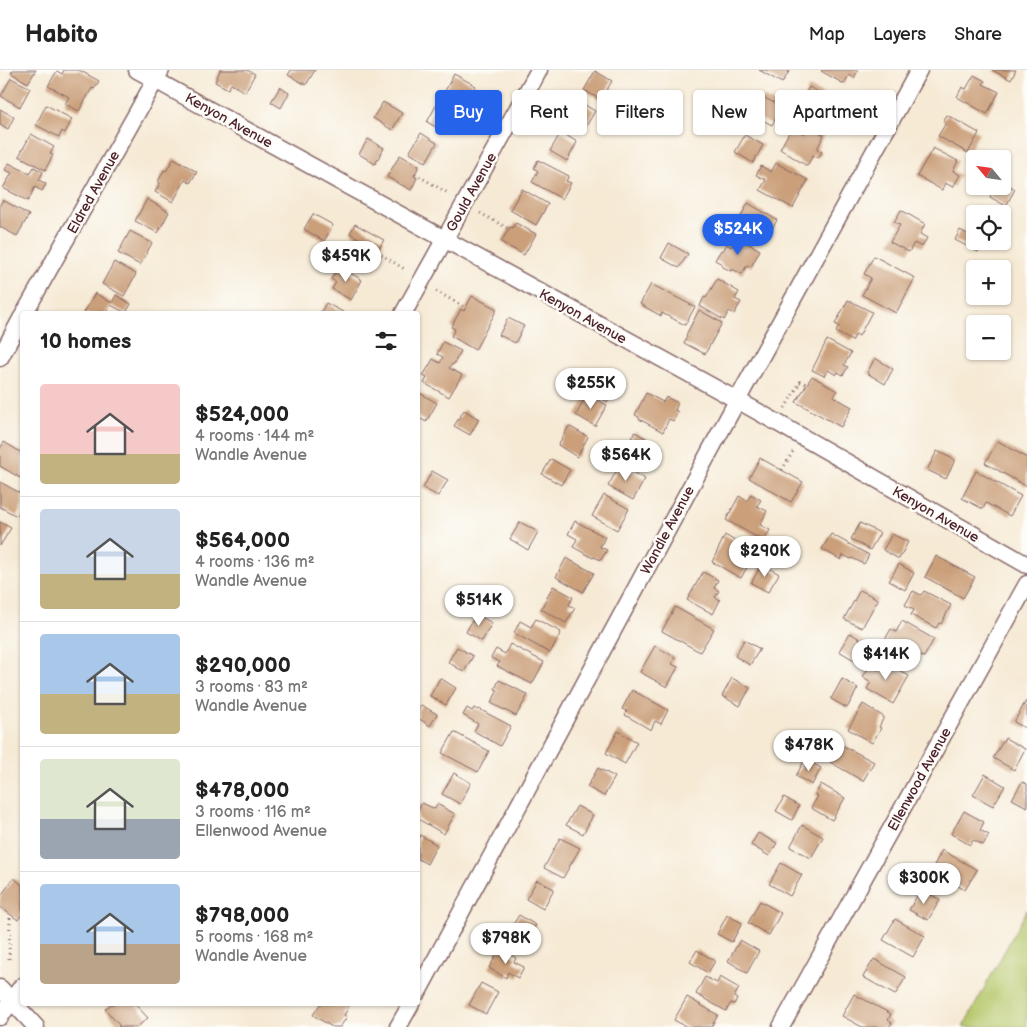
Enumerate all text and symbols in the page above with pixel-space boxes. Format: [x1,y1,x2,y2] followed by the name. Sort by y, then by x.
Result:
[25,20,98,49] text: Habito
[809,24,845,45] text: Map
[873,24,926,45] text: Layers
[954,24,1002,45] text: Share
[182,89,276,152] street label: Kenyon Avenue
[435,90,502,135] chip: Buy
[512,90,587,135] chip: Rent
[597,90,683,135] chip: Filters
[693,90,765,135] chip: New
[775,90,896,135] chip: Apartment
[64,148,123,237] street label: Eldred Avenue
[443,150,500,235] street label: Gould Avenue
[966,150,1011,195] north arrow
[966,150,1011,360] map controls
[966,205,1011,250] button: locate
[703,214,773,256] pin: $524K
[713,220,763,239] text: $524K
[311,240,381,283] pin: $459K
[321,247,371,266] text: $459K
[966,260,1011,305] button: +
[536,285,630,348] street label: Kenyon Avenue
[966,315,1011,360] button: −
[372,327,400,355] icon: filters
[40,329,131,354] text: 10 homes
[556,368,626,410] pin: $255K
[566,374,616,393] text: $255K
[195,402,289,427] text: $524,000
[80,404,140,464] icon: home
[195,427,314,446] text: 4 rooms · 144 m²
[591,440,661,482] pin: $564K
[195,446,307,465] text: Wandle Avenue
[601,446,651,465] text: $564K
[637,483,698,577] street label: Wandle Avenue
[889,483,982,546] street label: Kenyon Avenue
[195,528,290,553] text: $564,000
[80,529,140,589] icon: home
[730,536,800,578] pin: $290K
[740,542,790,561] text: $290K
[195,553,315,572] text: 4 rooms · 136 m²
[195,572,307,591] text: Wandle Avenue
[444,584,514,627] pin: $514K
[456,591,502,610] text: $514K
[851,638,921,681] pin: $414K
[863,645,909,664] text: $414K
[195,653,291,678] text: $290,000
[80,654,140,714] icon: home
[195,678,308,697] text: 3 rooms · 83 m²
[195,697,307,716] text: Wandle Avenue
[884,725,955,834] street label: Ellenwood Avenue
[774,730,844,772] pin: $478K
[784,736,834,755] text: $478K
[195,778,289,803] text: $478,000
[80,779,140,839] icon: home
[195,803,311,822] text: 3 rooms · 116 m²
[195,822,327,841] text: Ellenwood Avenue
[889,862,959,905] pin: $300K
[899,869,949,888] text: $300K
[195,903,289,928] text: $798,000
[80,904,140,964] icon: home
[471,922,541,965] pin: $798K
[195,928,313,947] text: 5 rooms · 168 m²
[481,929,531,948] text: $798K
[195,947,307,966] text: Wandle Avenue

